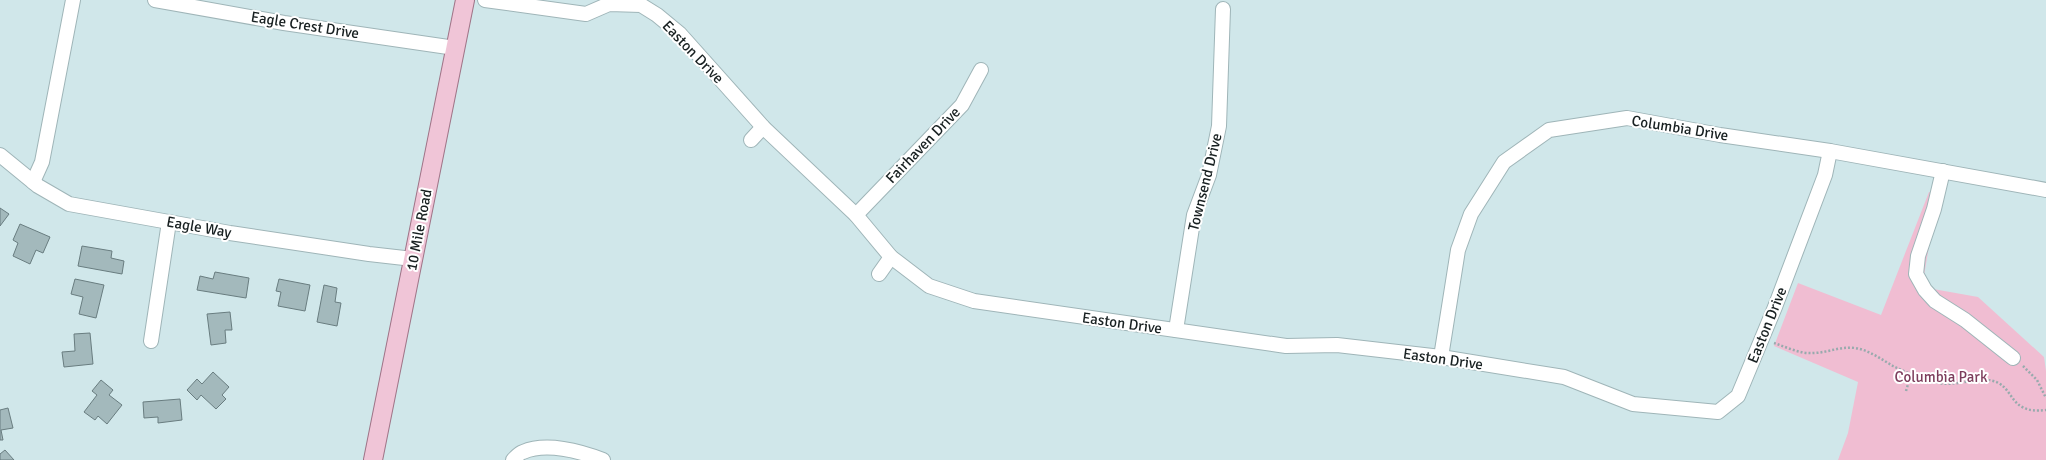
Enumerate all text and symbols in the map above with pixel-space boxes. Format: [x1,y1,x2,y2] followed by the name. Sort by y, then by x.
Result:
[250,8,360,42] street label: Eagle Crest Drive
[659,17,727,87] street label: Easton Drive
[882,103,964,187] street label: Fairhaven Drive
[1630,111,1730,145] street label: Columbia Drive
[1184,131,1226,233] street label: Townsend Drive
[402,188,436,272] street label: 10 Mile Road
[165,212,233,242] street label: Eagle Way
[1744,284,1790,366] street label: Easton Drive
[1081,308,1163,338] street label: Easton Drive
[1402,344,1484,374] street label: Easton Drive
[1895,368,1988,386] park label: Columbia Park

